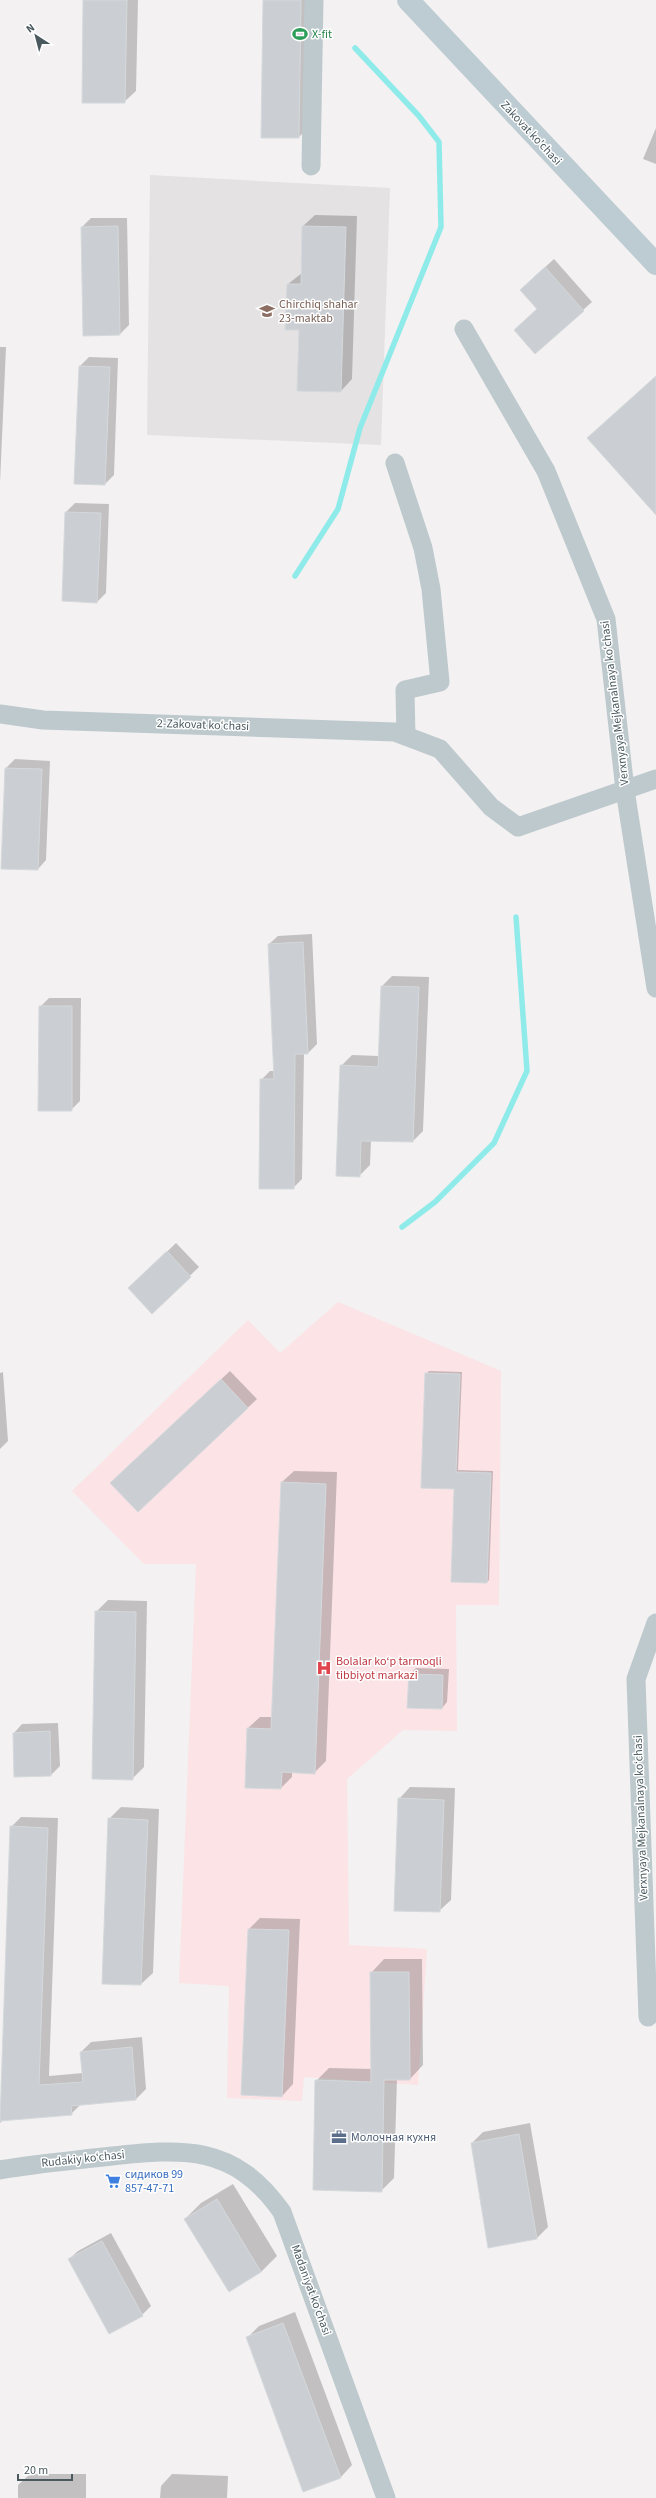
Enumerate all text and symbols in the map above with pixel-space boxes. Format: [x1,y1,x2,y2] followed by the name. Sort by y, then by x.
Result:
[16,16,56,56] north arrow
[23,20,38,37] text: N
[291,25,309,43] sports icon: X-fit
[312,26,332,43] place label: X-fit
[497,97,565,169] street label: Zakovat ko'chasi
[279,296,359,327] place label: Chirchiq shahar 23-maktab
[258,302,276,320] school or university icon: Chirchiq shahar 23-maktab
[596,620,634,786] street label: Verxnyaya Mejkanalnaya ko‘chasi
[157,715,249,735] street label: 2-Zakovat ko‘chasi
[336,1653,442,1684] place label: Bolalar ko‘p tarmoqli tibbiyot markazi
[315,1659,333,1677] hospital icon: Bolalar ko‘p tarmoqli tibbiyot markazi
[630,1735,652,1901] street label: Verxnyaya Mejkanalnaya ko‘chasi
[330,2128,348,2146] office icon: Молочная кухня
[351,2129,436,2146] place label: Молочная кухня
[41,2146,126,2172] street label: Rudakiy ko‘chasi
[125,2166,183,2197] place label: сидиков 99 857-47-71
[104,2172,122,2190] supermarket icon: сидиков 99 857-47-71
[287,2242,335,2338] street label: Madaniyat ko‘chasi
[18,2456,72,2482] scale bar
[24,2462,48,2479] text: 20 m

